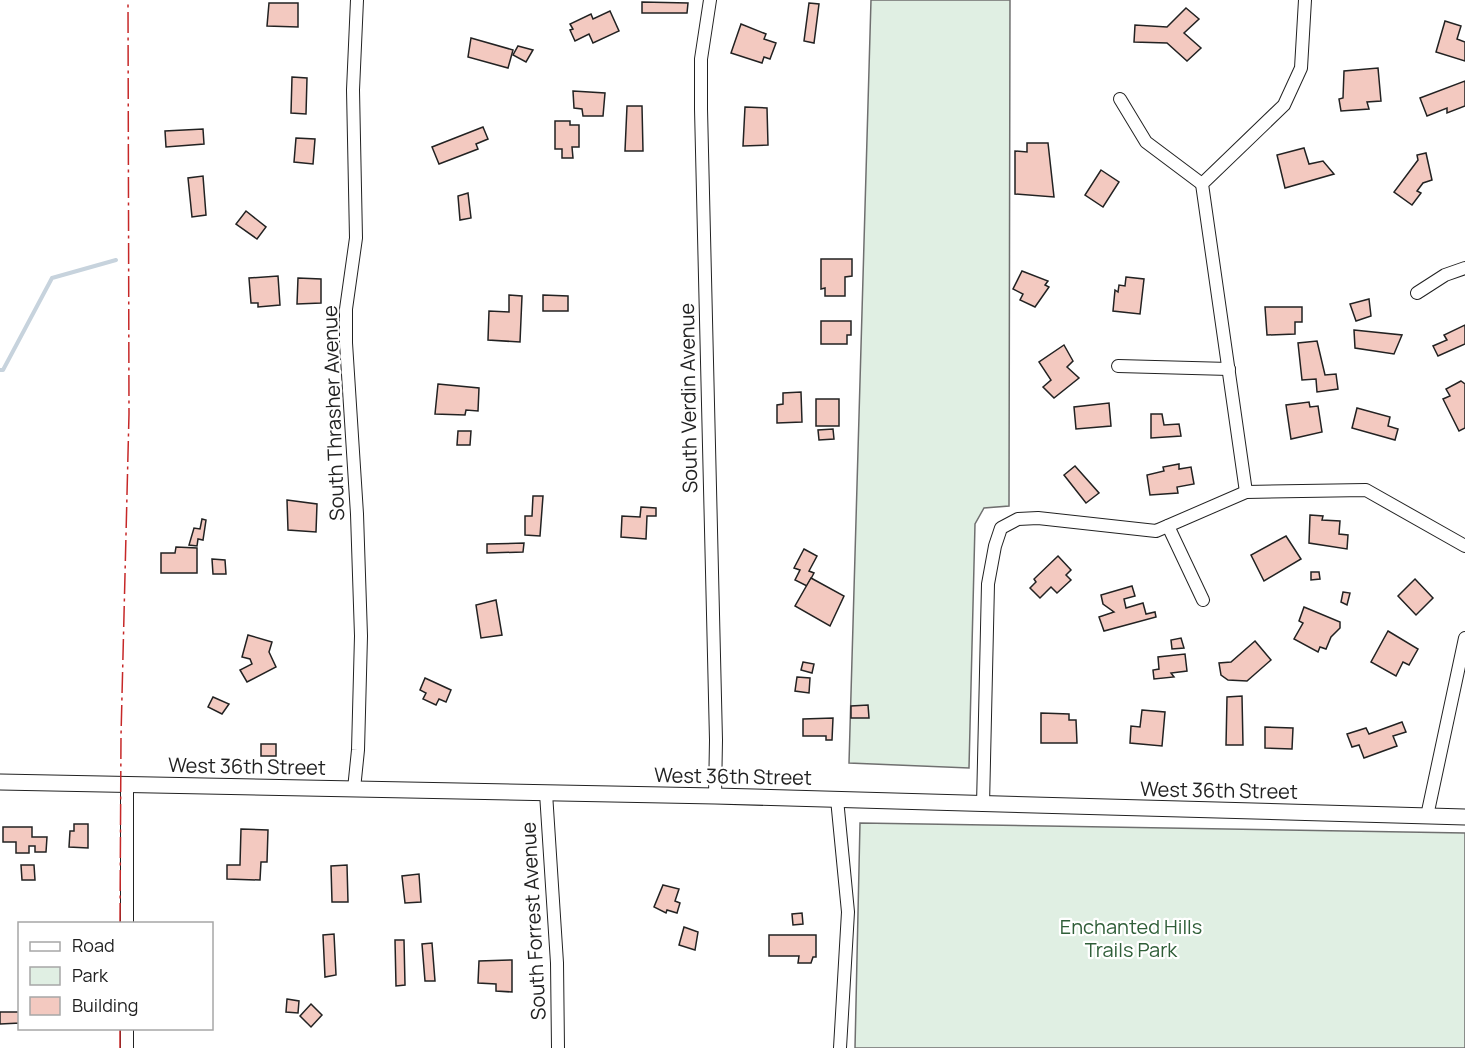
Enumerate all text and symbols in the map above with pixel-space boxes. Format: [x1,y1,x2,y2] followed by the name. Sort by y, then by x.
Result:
[673,303,703,493] street label: South Verdin Avenue
[316,305,350,521] street label: South Thrasher Avenue
[168,751,326,781] street label: West 36th Street
[654,761,812,791] street label: West 36th Street
[1140,775,1298,805] street label: West 36th Street
[514,821,552,1021] street label: South Forrest Avenue
[1060,913,1202,963] park label: Enchanted Hills Trails Park
[18,922,213,1030] legend
[72,933,115,957] text: Road
[72,963,109,987] text: Park
[72,993,138,1017] text: Building

